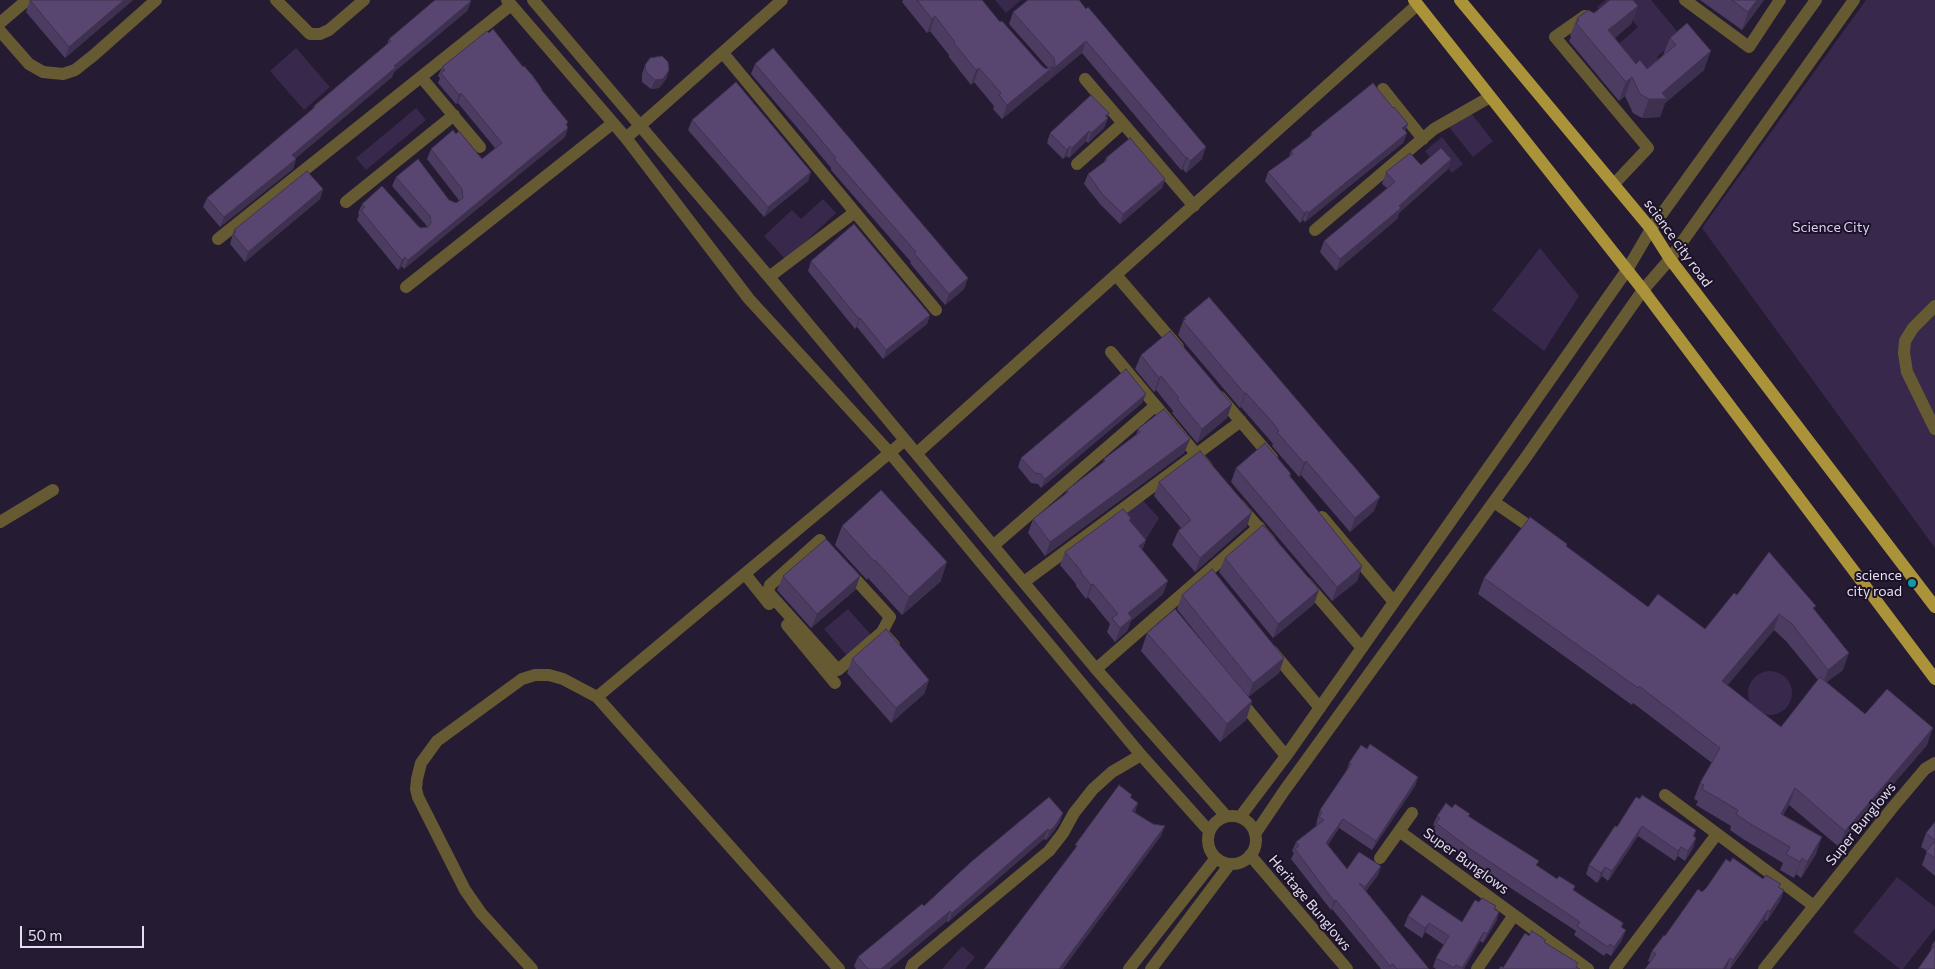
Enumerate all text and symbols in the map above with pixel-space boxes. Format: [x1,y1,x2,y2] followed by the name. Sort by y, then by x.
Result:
[1640,196,1716,290] street label: science city road
[1792,219,1870,235] park label: Science City
[1847,567,1902,600] place label: science city road
[1906,577,1918,589] marker: science city road
[1822,779,1900,869] street label: Super Bunglows
[1420,824,1512,898] street label: Super Bunglows
[1265,852,1355,954] street label: Heritage Bunglows
[22,916,146,948] scale bar
[28,926,62,944] text: 50 m

